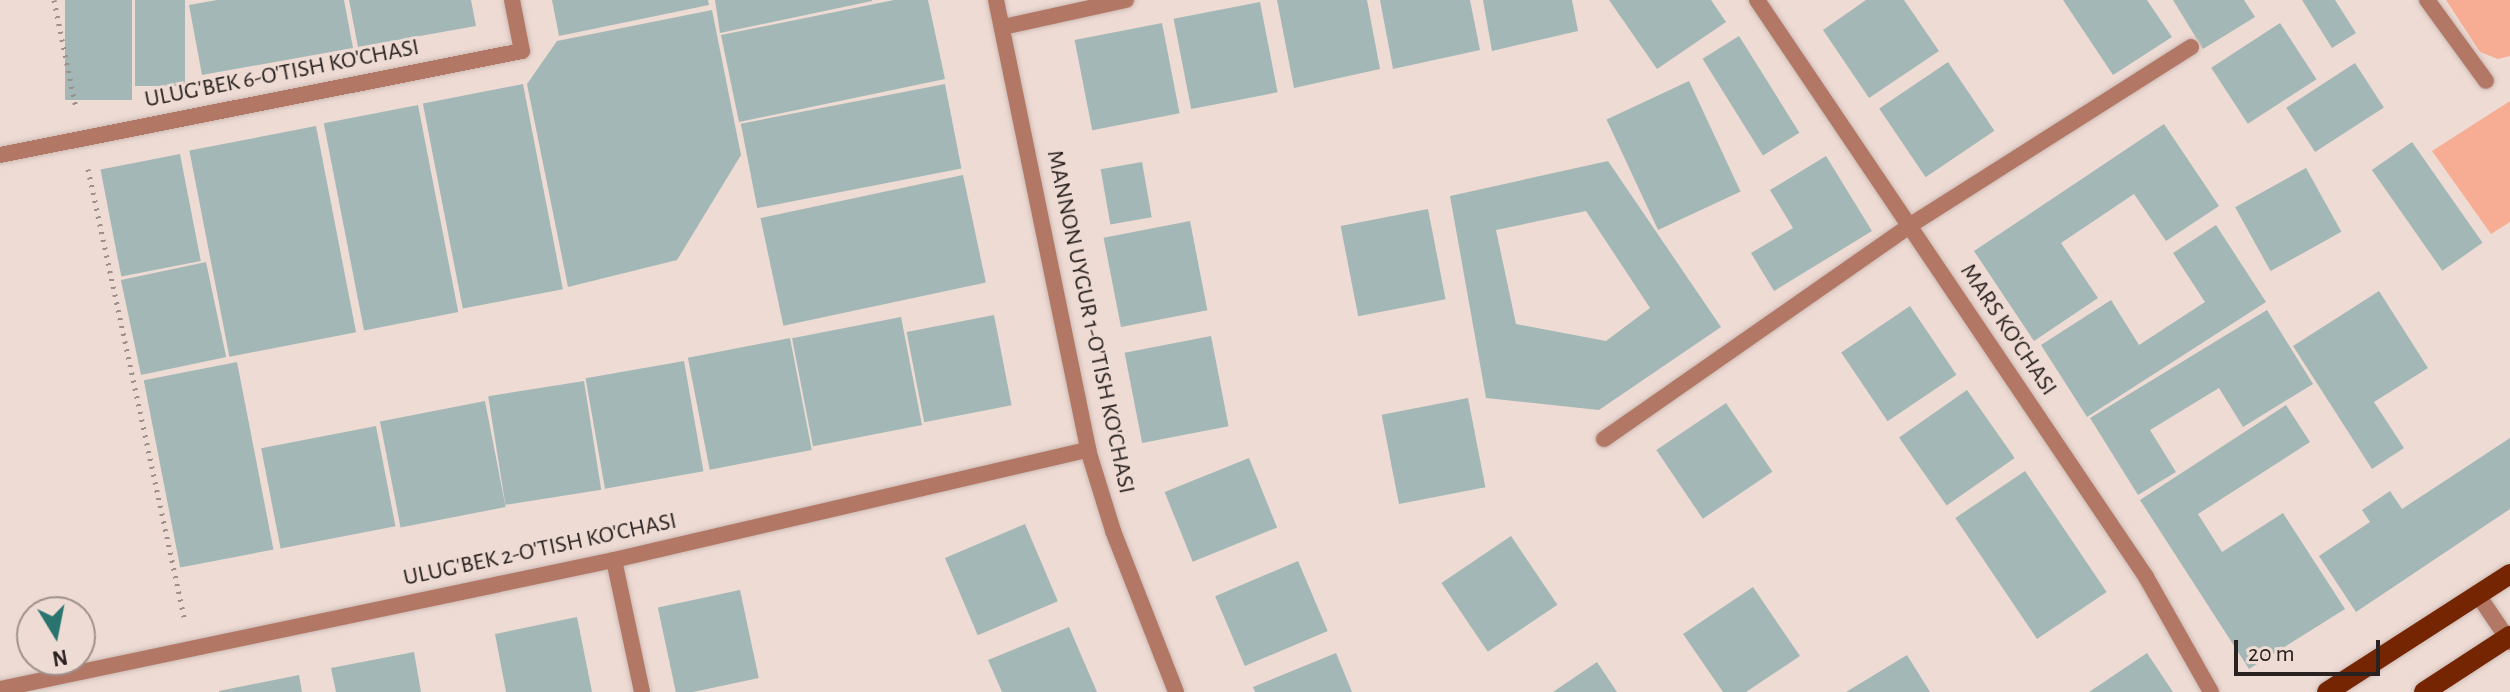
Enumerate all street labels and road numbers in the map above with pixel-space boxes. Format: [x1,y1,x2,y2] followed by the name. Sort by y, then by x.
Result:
[142,33,422,115] street label: ULUG'BEK 6-O'TISH KO'CHASI
[1039,148,1141,496] street label: MANNON UYGUR 1-O'TISH KO'CHASI
[1953,259,2063,401] street label: MARS KO'CHASI
[401,507,679,593] street label: ULUG'BEK 2-O'TISH KO'CHASI

